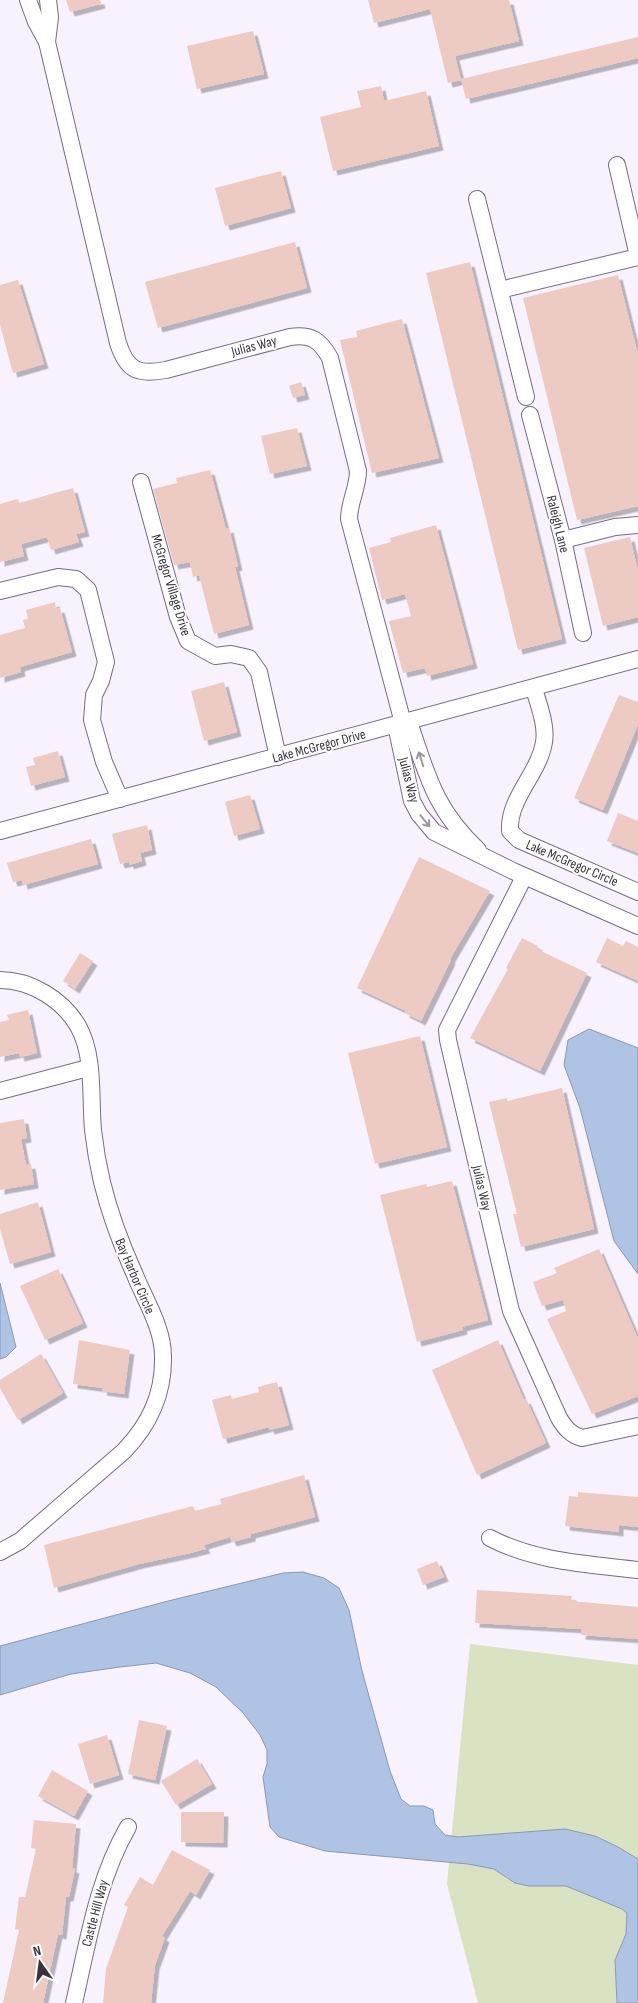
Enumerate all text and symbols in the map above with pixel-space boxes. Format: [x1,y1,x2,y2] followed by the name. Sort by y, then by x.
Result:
[228,332,279,360] street label: Julias Way
[543,494,573,554] street label: Raleigh Lane
[147,532,195,638] street label: McGregor Village Drive
[270,725,368,767] street label: Lake McGregor Drive
[416,752,426,768] one-way arrow
[395,754,423,805] street label: Julias Way
[419,814,430,827] one-way arrow
[523,836,621,890] street label: Lake McGregor Circle
[468,1163,496,1213] street label: Julias Way
[111,1236,159,1316] street label: Bay Harbor Circle
[78,1877,112,1948] street label: Castle Hill Way
[15,1938,65,1988] north arrow
[31,1942,43,1960] text: N

